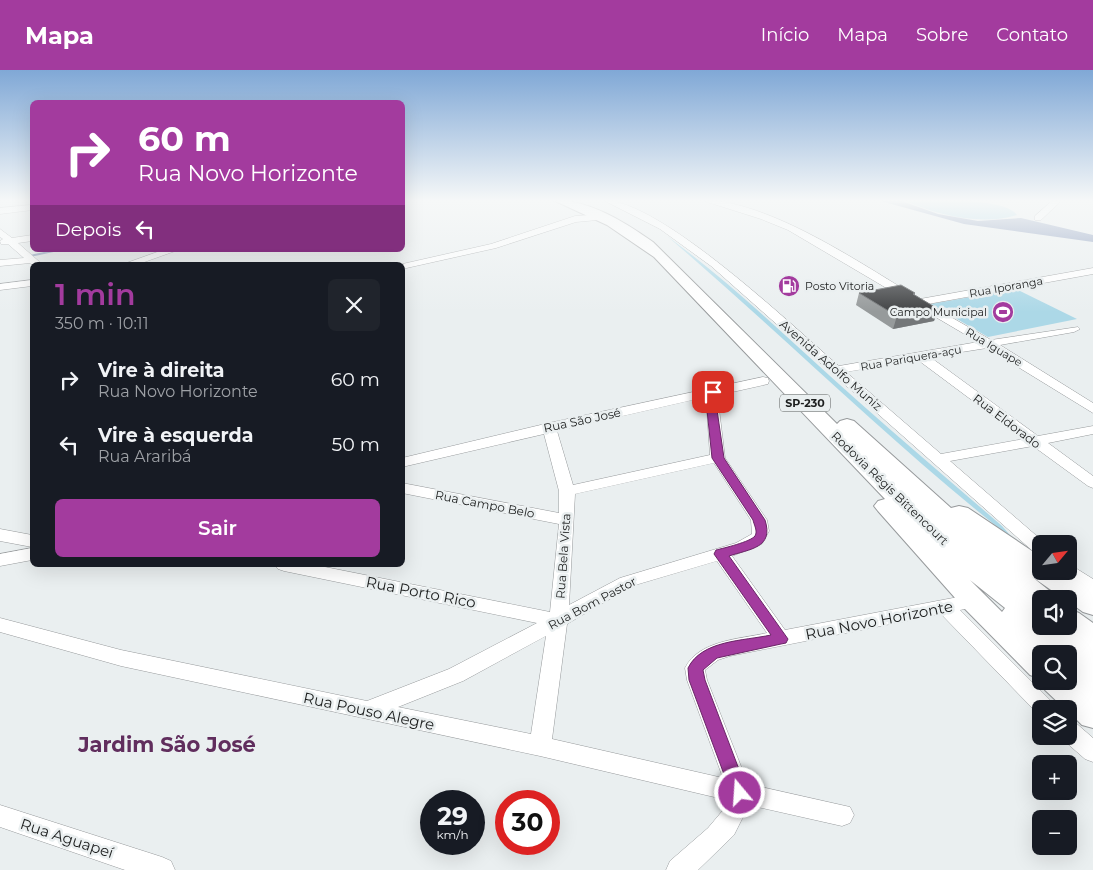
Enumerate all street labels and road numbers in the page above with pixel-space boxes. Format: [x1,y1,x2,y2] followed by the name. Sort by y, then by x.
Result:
[968,274,1044,300] street label: Rua Iporanga
[777,316,885,414] street label: Avenida Adolfo Muniz
[963,325,1025,370] street label: Rua Iguape
[859,342,963,374] street label: Rua Pariquera-açu
[970,391,1044,451] street label: Rua Eldorado
[780,394,830,412] road number: SP-230
[542,404,622,436] street label: Rua São José
[828,428,952,548] street label: Rodovia Régis Bittencourt
[434,487,536,521] street label: Rua Campo Belo
[553,513,573,599] street label: Rua Bela Vista
[364,572,478,612] street label: Rua Porto Rico
[545,573,639,633] street label: Rua Bom Pastor
[804,596,954,644] street label: Rua Novo Horizonte
[302,688,436,734] street label: Rua Pouso Alegre
[18,814,117,862] street label: Rua Aguapeí

